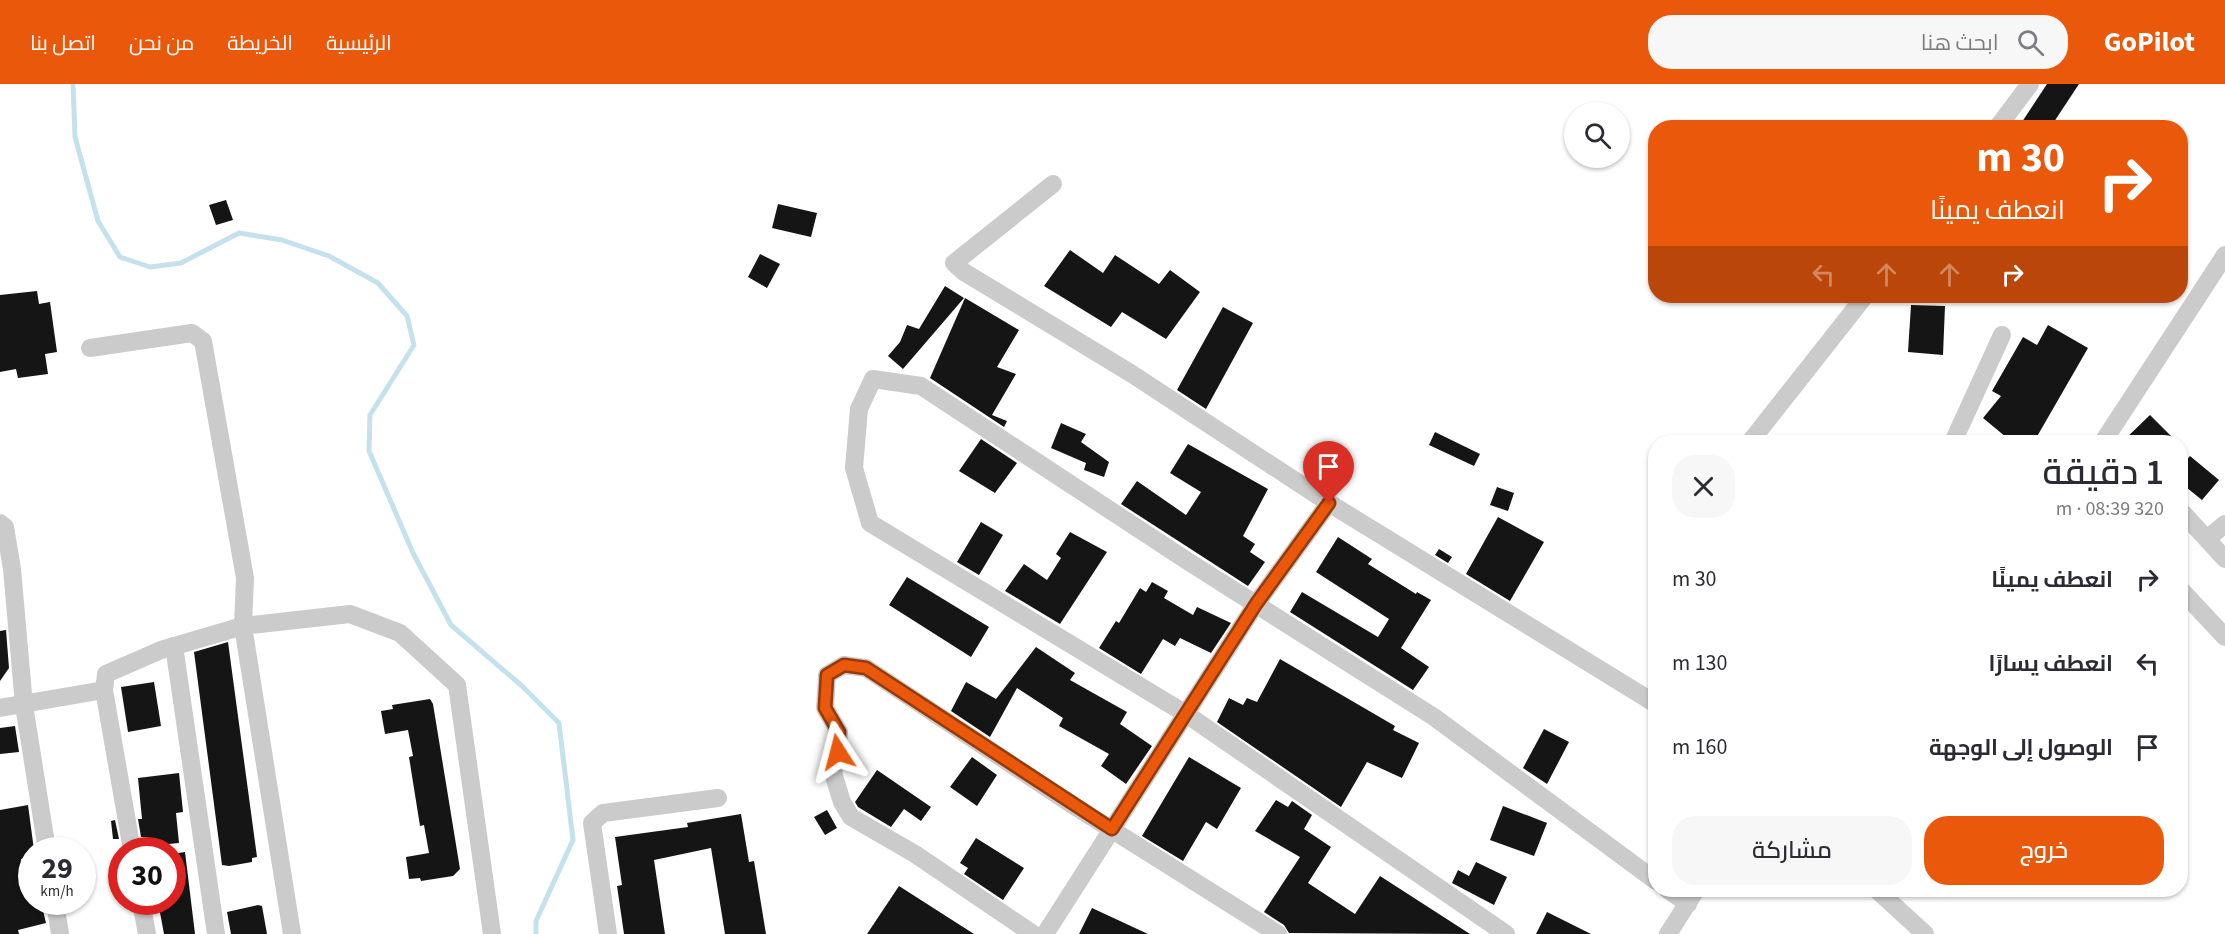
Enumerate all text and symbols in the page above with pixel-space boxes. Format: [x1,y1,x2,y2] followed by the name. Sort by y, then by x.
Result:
[1648,15,2068,69] search box
[2104,22,2195,62] text: GoPilot
[2014,26,2047,59] icon: search
[1921,27,1999,59] text: ابحث هنا
[30,28,96,58] text: اتصل بنا
[129,28,194,58] text: من نحن
[227,28,293,58] text: الخريطة
[326,28,392,58] text: الرئيسية
[1564,102,1630,168] map controls
[1564,102,1630,168] button: search
[1976,128,2065,188] text: 30 m
[2086,144,2164,222] icon: right
[1930,191,2065,230] text: انعطف يمينًا
[1807,258,1840,291] icon: left
[1870,258,1903,291] icon: ahead
[1933,258,1966,291] icon: ahead
[1996,258,2029,291] icon: right
[1303,441,1354,503] pin
[2042,447,2164,498] text: 1 دقيقة
[1312,450,1345,483] icon: arrive
[1672,455,1735,518] button: close
[2056,495,2164,523] text: 320 m · 08:39
[1672,563,1717,595] text: 30 m
[2131,563,2164,596] icon: right
[1991,564,2113,596] text: انعطف يمينًا
[1672,647,1727,679] text: 130 m
[2131,647,2164,680] icon: left
[1989,648,2113,680] text: انعطف يسارًا
[806,720,870,784] position arrow
[1672,731,1727,763] text: 160 m
[2131,731,2164,764] icon: arrive
[1929,732,2113,764] text: الوصول إلى الوجهة
[1672,816,1912,885] button: مشاركة
[1924,816,2164,885] button: خروج
[108,837,186,915] speed limit sign: 30
[41,847,73,890] text: 29
[40,881,74,902] text: km/h

